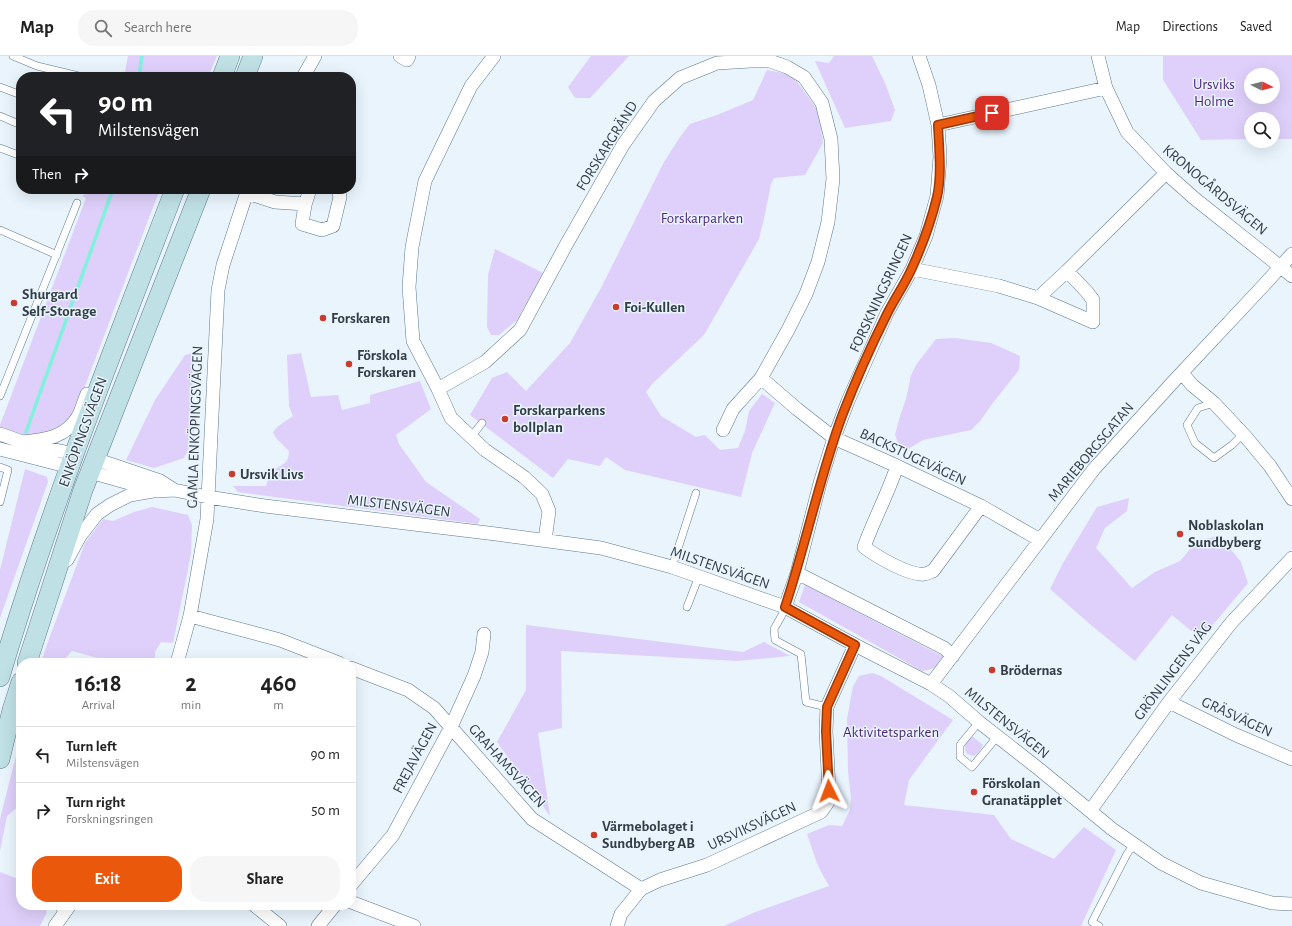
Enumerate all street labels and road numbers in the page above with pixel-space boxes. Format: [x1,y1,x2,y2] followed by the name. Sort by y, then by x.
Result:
[573,98,641,193] street label: FORSKARGRÄND
[1160,141,1271,238] street label: KRONOGÅRDSVÄGEN
[847,231,915,355] street label: FORSKNINGSRINGEN
[183,345,205,509] street label: GAMLA ENKÖPINGSVÄGEN
[54,374,110,489] street label: ENKÖPINGSVÄGEN
[1045,400,1137,504] street label: MARIEBORGSGATAN
[858,425,969,488] street label: BACKSTUGEVÄGEN
[347,491,452,520] street label: MILSTENSVÄGEN
[668,543,772,592] street label: MILSTENSVÄGEN
[1130,618,1215,723] street label: GRÖNLINGENS VÄG
[962,684,1053,762] street label: MILSTENSVÄGEN
[1199,693,1275,740] street label: GRÄSVÄGEN
[389,720,440,796] street label: FREJAVÄGEN
[466,721,549,811] street label: GRAHAMSVÄGEN
[705,798,799,853] street label: URSVIKSVÄGEN

